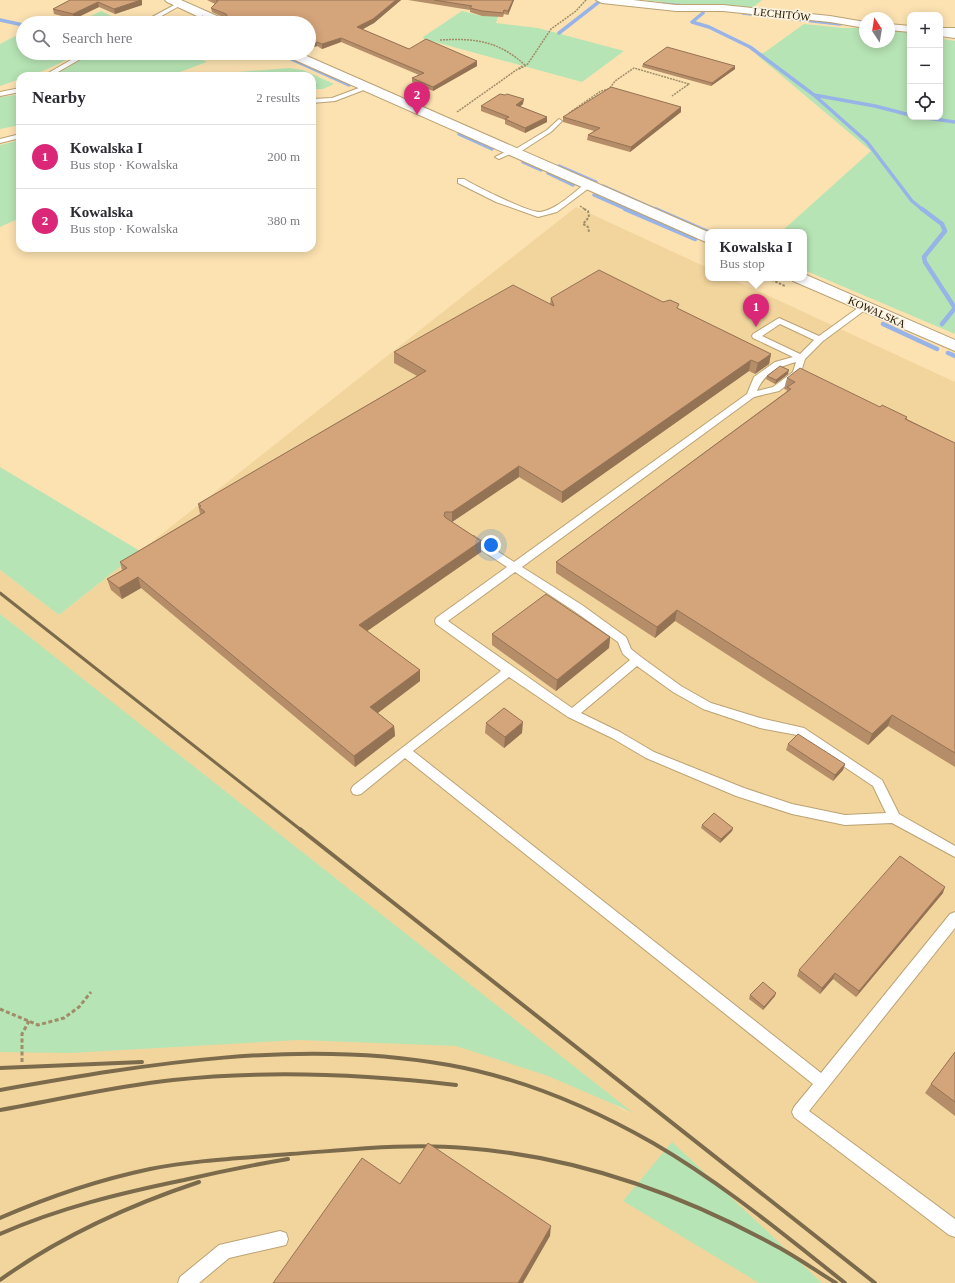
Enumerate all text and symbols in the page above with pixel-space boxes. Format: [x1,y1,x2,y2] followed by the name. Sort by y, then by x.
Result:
[753,5,812,23] street label: LECHITÓW
[859,12,895,48] north arrow
[907,12,943,120] map controls
[907,12,943,48] button: +
[16,16,316,60] search box
[30,27,52,49] icon: search
[62,30,132,46] text: Search here
[907,48,943,84] button: −
[404,82,430,115] pin: 2
[907,84,943,120] button: locate
[32,88,86,107] text: Nearby
[256,90,300,105] text: 2 results
[70,140,143,156] text: Kowalska I
[42,149,48,164] text: 1
[267,149,300,164] text: 200 m
[70,157,178,172] text: Bus stop · Kowalska
[70,204,133,220] text: Kowalska
[42,213,48,228] text: 2
[267,213,300,228] text: 380 m
[70,221,178,236] text: Bus stop · Kowalska
[705,229,807,281] popup
[720,239,792,255] text: Kowalska I
[720,256,765,271] text: Bus stop
[743,294,769,327] pin: 1
[846,294,908,330] street label: KOWALSKA
[481,535,501,555] your location

